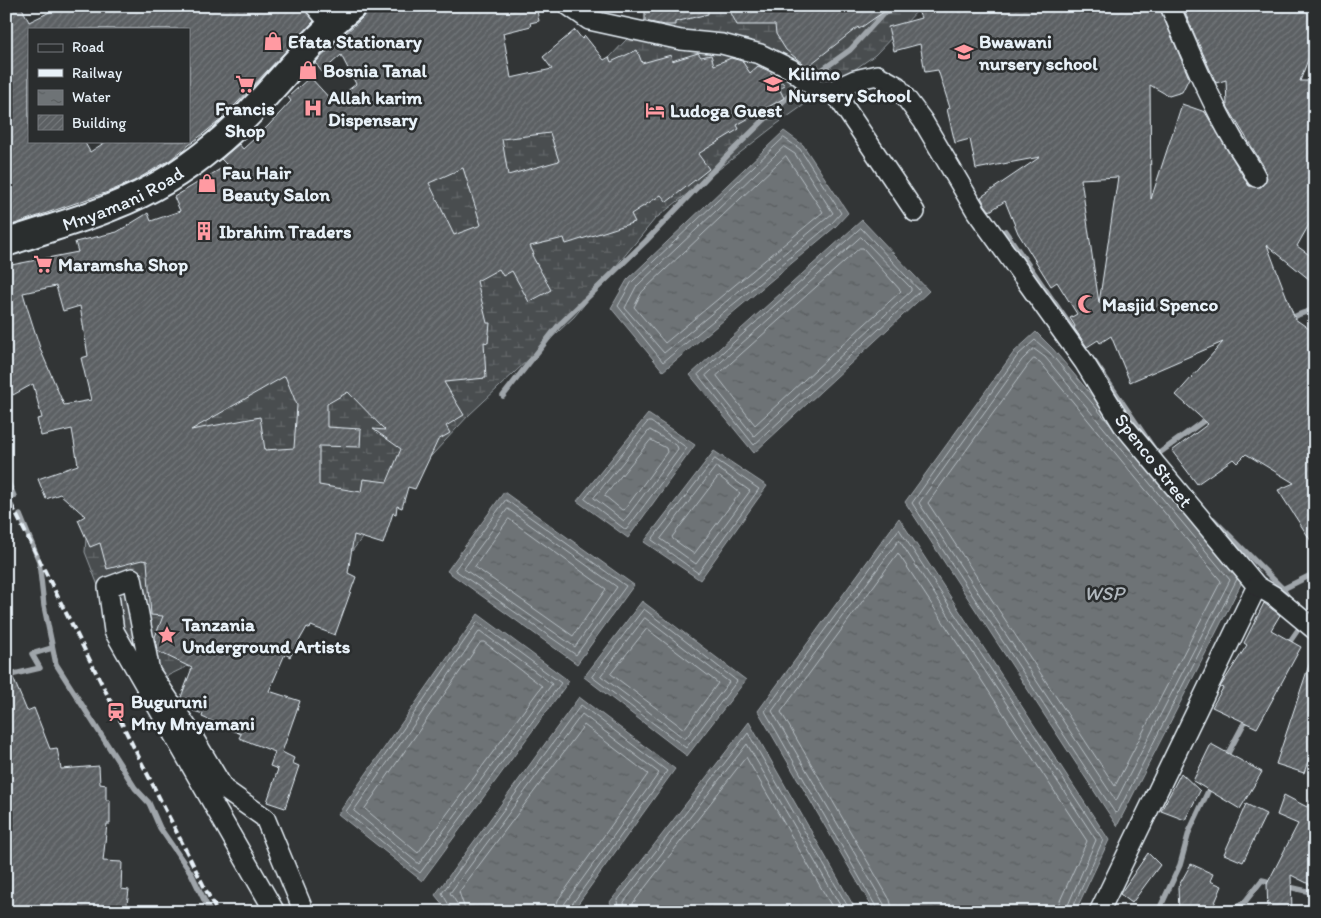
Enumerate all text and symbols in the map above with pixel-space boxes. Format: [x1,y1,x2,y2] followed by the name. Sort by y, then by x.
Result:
[28,28,190,142] legend
[262,30,284,52] shop icon: Efata Stationary
[288,30,422,53] place label: Efata Stationary
[978,30,1098,75] place label: Bwawani nursery school
[72,38,105,56] text: Road
[953,41,975,63] school or university icon: Bwawani nursery school
[297,59,319,81] shop icon: Bosnia Tanal
[323,59,427,82] place label: Bosnia Tanal
[788,62,912,107] place label: Kilimo Nursery School
[72,64,122,82] text: Railway
[234,73,256,95] supermarket icon: Francis Shop
[762,73,784,95] school or university icon: Kilimo Nursery School
[327,86,422,131] place label: Allah karim Dispensary
[72,88,111,106] text: Water
[215,97,275,142] place label: Francis Shop
[302,97,324,119] hospital icon: Allah karim Dispensary
[644,99,666,121] hotel icon: Ludoga Guest
[670,99,782,122] place label: Ludoga Guest
[72,114,126,132] text: Building
[59,161,188,236] street label: Mnyamani Road
[222,161,330,206] place label: Fau Hair Beauty Salon
[196,172,218,194] shop icon: Fau Hair Beauty Salon
[193,220,215,242] building icon: Ibrahim Traders
[219,220,352,243] place label: Ibrahim Traders
[32,253,54,275] supermarket icon: Maramsha Shop
[58,253,188,276] place label: Maramsha Shop
[1076,293,1098,315] mosque icon: Masjid Spenco
[1102,293,1218,316] place label: Masjid Spenco
[1110,409,1197,512] street label: Spenco Street
[1084,581,1126,605] water label: WSP
[181,613,351,658] place label: Tanzania Underground Artists
[156,624,178,646] place icon: Tanzania Underground Artists
[131,690,255,735] place label: Buguruni Mny Mnyamani
[105,701,127,723] station icon: Buguruni Mny Mnyamani

